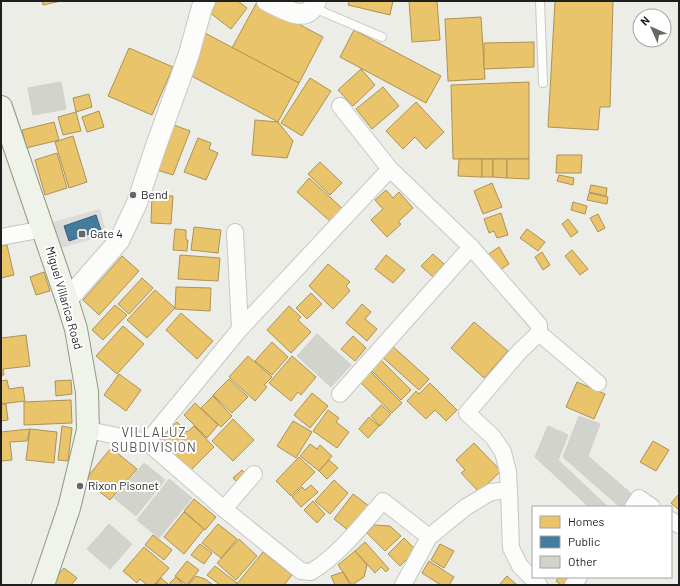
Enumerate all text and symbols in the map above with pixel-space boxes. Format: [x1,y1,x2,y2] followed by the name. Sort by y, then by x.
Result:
[632,8,672,48] north arrow
[637,13,652,28] text: N
[141,187,168,201] place label: Bend
[128,190,138,200] marker: Bend
[90,226,123,240] place label: Gate 4
[77,229,87,239] marker: Gate 4
[44,245,86,351] street label: Miguel Villarica Road
[111,424,197,455] district label: VILLALUZ SUBDIVISION
[88,478,159,492] place label: Rixon Pisonet
[75,481,85,491] marker: Rixon Pisonet
[532,506,672,578] legend
[568,514,605,528] text: Homes
[568,534,600,548] text: Public
[568,554,598,568] text: Other

